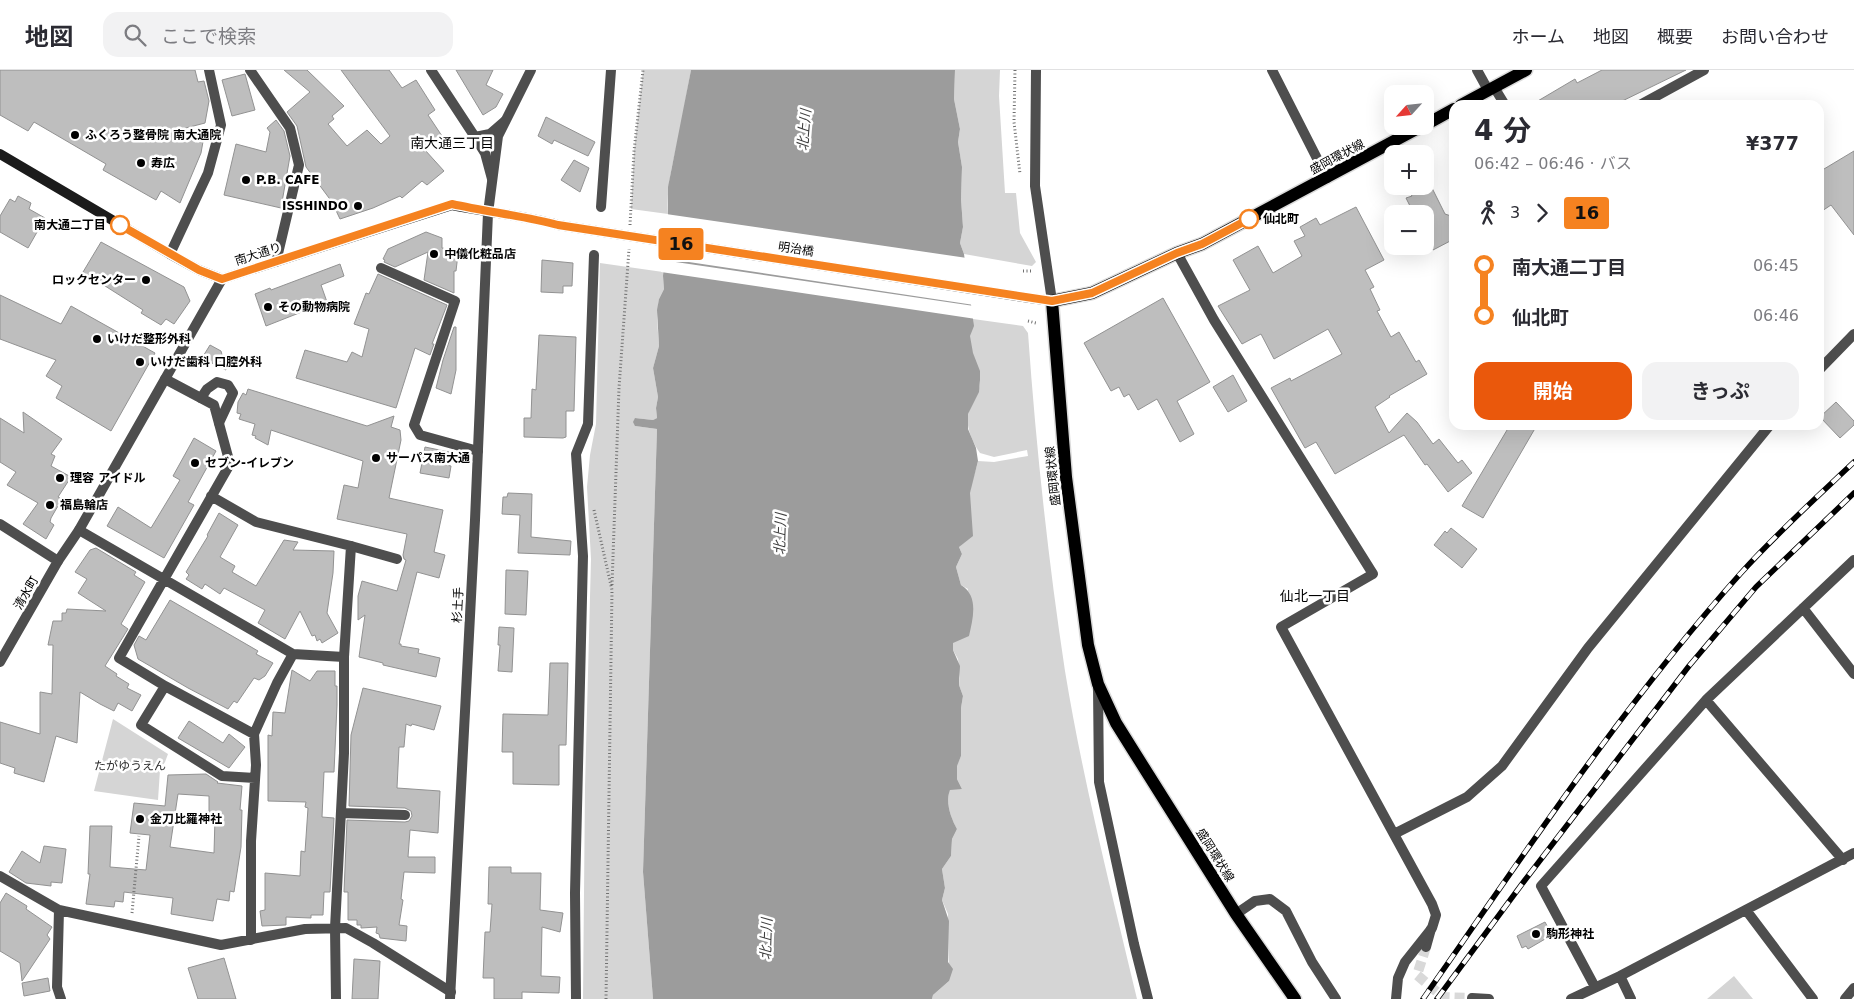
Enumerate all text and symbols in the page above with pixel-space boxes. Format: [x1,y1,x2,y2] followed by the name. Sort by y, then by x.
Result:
[103,12,453,57] search box
[121,21,149,49] icon: search
[25,23,73,51] text: 地図
[161,25,256,47] text: ここで検索
[1512,26,1565,47] text: ホーム
[1593,26,1629,47] text: 地図
[1657,26,1693,47] text: 概要
[1721,26,1829,47] text: お問い合わせ
[1384,85,1434,135] north arrow
[1384,85,1434,255] map controls
[794,106,814,152] water label: 北上川
[1474,114,1531,147] text: 4 分
[85,128,221,142] place label: ふくろう整骨院 南大通院
[69,129,81,141] marker: ふくろう整骨院 南大通院
[1746,132,1799,154] text: ¥377
[410,135,494,151] district label: 南大通三丁目
[1307,137,1367,177] street label: 盛岡環状線
[1384,145,1434,195] button: +
[1474,154,1632,173] text: 06:42 – 06:46 · バス
[151,156,175,170] place label: 寿広
[135,157,147,169] marker: 寿広
[256,173,320,187] place label: P.B. CAFE
[240,174,252,186] marker: P.B. CAFE
[282,199,348,213] place label: ISSHINDO
[1474,199,1502,227] icon: walk
[1528,199,1556,227] icon: forward
[352,200,364,212] marker: ISSHINDO
[1574,202,1599,223] text: 16
[1510,203,1520,222] text: 3
[1384,205,1434,255] button: −
[1239,209,1259,229] marker: 仙北町
[1263,212,1299,226] place label: 仙北町
[110,215,130,235] marker: 南大通二丁目
[34,218,106,232] place label: 南大通二丁目
[658,228,704,260] line badge: 16
[668,233,694,254] text: 16
[777,239,815,259] street label: 明治橋
[233,240,283,268] street label: 南大通り
[444,247,516,261] place label: 中儀化粧品店
[428,248,440,260] marker: 中儀化粧品店
[1512,256,1626,278] text: 南大通二丁目
[1753,256,1799,275] text: 06:45
[52,273,136,287] place label: ロックセンター
[140,274,152,286] marker: ロックセンター
[278,300,350,314] place label: その動物病院
[262,301,274,313] marker: その動物病院
[1512,306,1569,328] text: 仙北町
[1753,306,1799,325] text: 06:46
[107,332,191,346] place label: いけだ整形外科
[91,333,103,345] marker: いけだ整形外科
[150,355,262,369] place label: いけだ歯科 口腔外科
[134,356,146,368] marker: いけだ歯科 口腔外科
[1474,362,1632,420] button: 開始
[1642,362,1799,420] button: きっぷ
[1043,445,1063,507] street label: 盛岡環状線
[386,451,470,465] place label: サーパス南大通
[370,452,382,464] marker: サーパス南大通
[205,456,294,470] place label: セブン-イレブン
[189,457,201,469] marker: セブン-イレブン
[70,471,146,485] place label: 理容 アイドル
[54,472,66,484] marker: 理容 アイドル
[60,498,108,512] place label: 福島輪店
[44,499,56,511] marker: 福島輪店
[771,511,789,555] water label: 北上川
[11,574,41,612] street label: 清水町
[450,587,466,623] street label: 杉土手
[1280,588,1350,604] district label: 仙北一丁目
[94,759,166,773] park label: たがゆうえん
[150,812,222,826] place label: 金刀比羅神社
[134,813,146,825] marker: 金刀比羅神社
[1193,826,1237,884] street label: 盛岡環状線
[757,916,775,960] water label: 北上川
[1546,927,1594,941] place label: 駒形神社
[1530,928,1542,940] marker: 駒形神社

